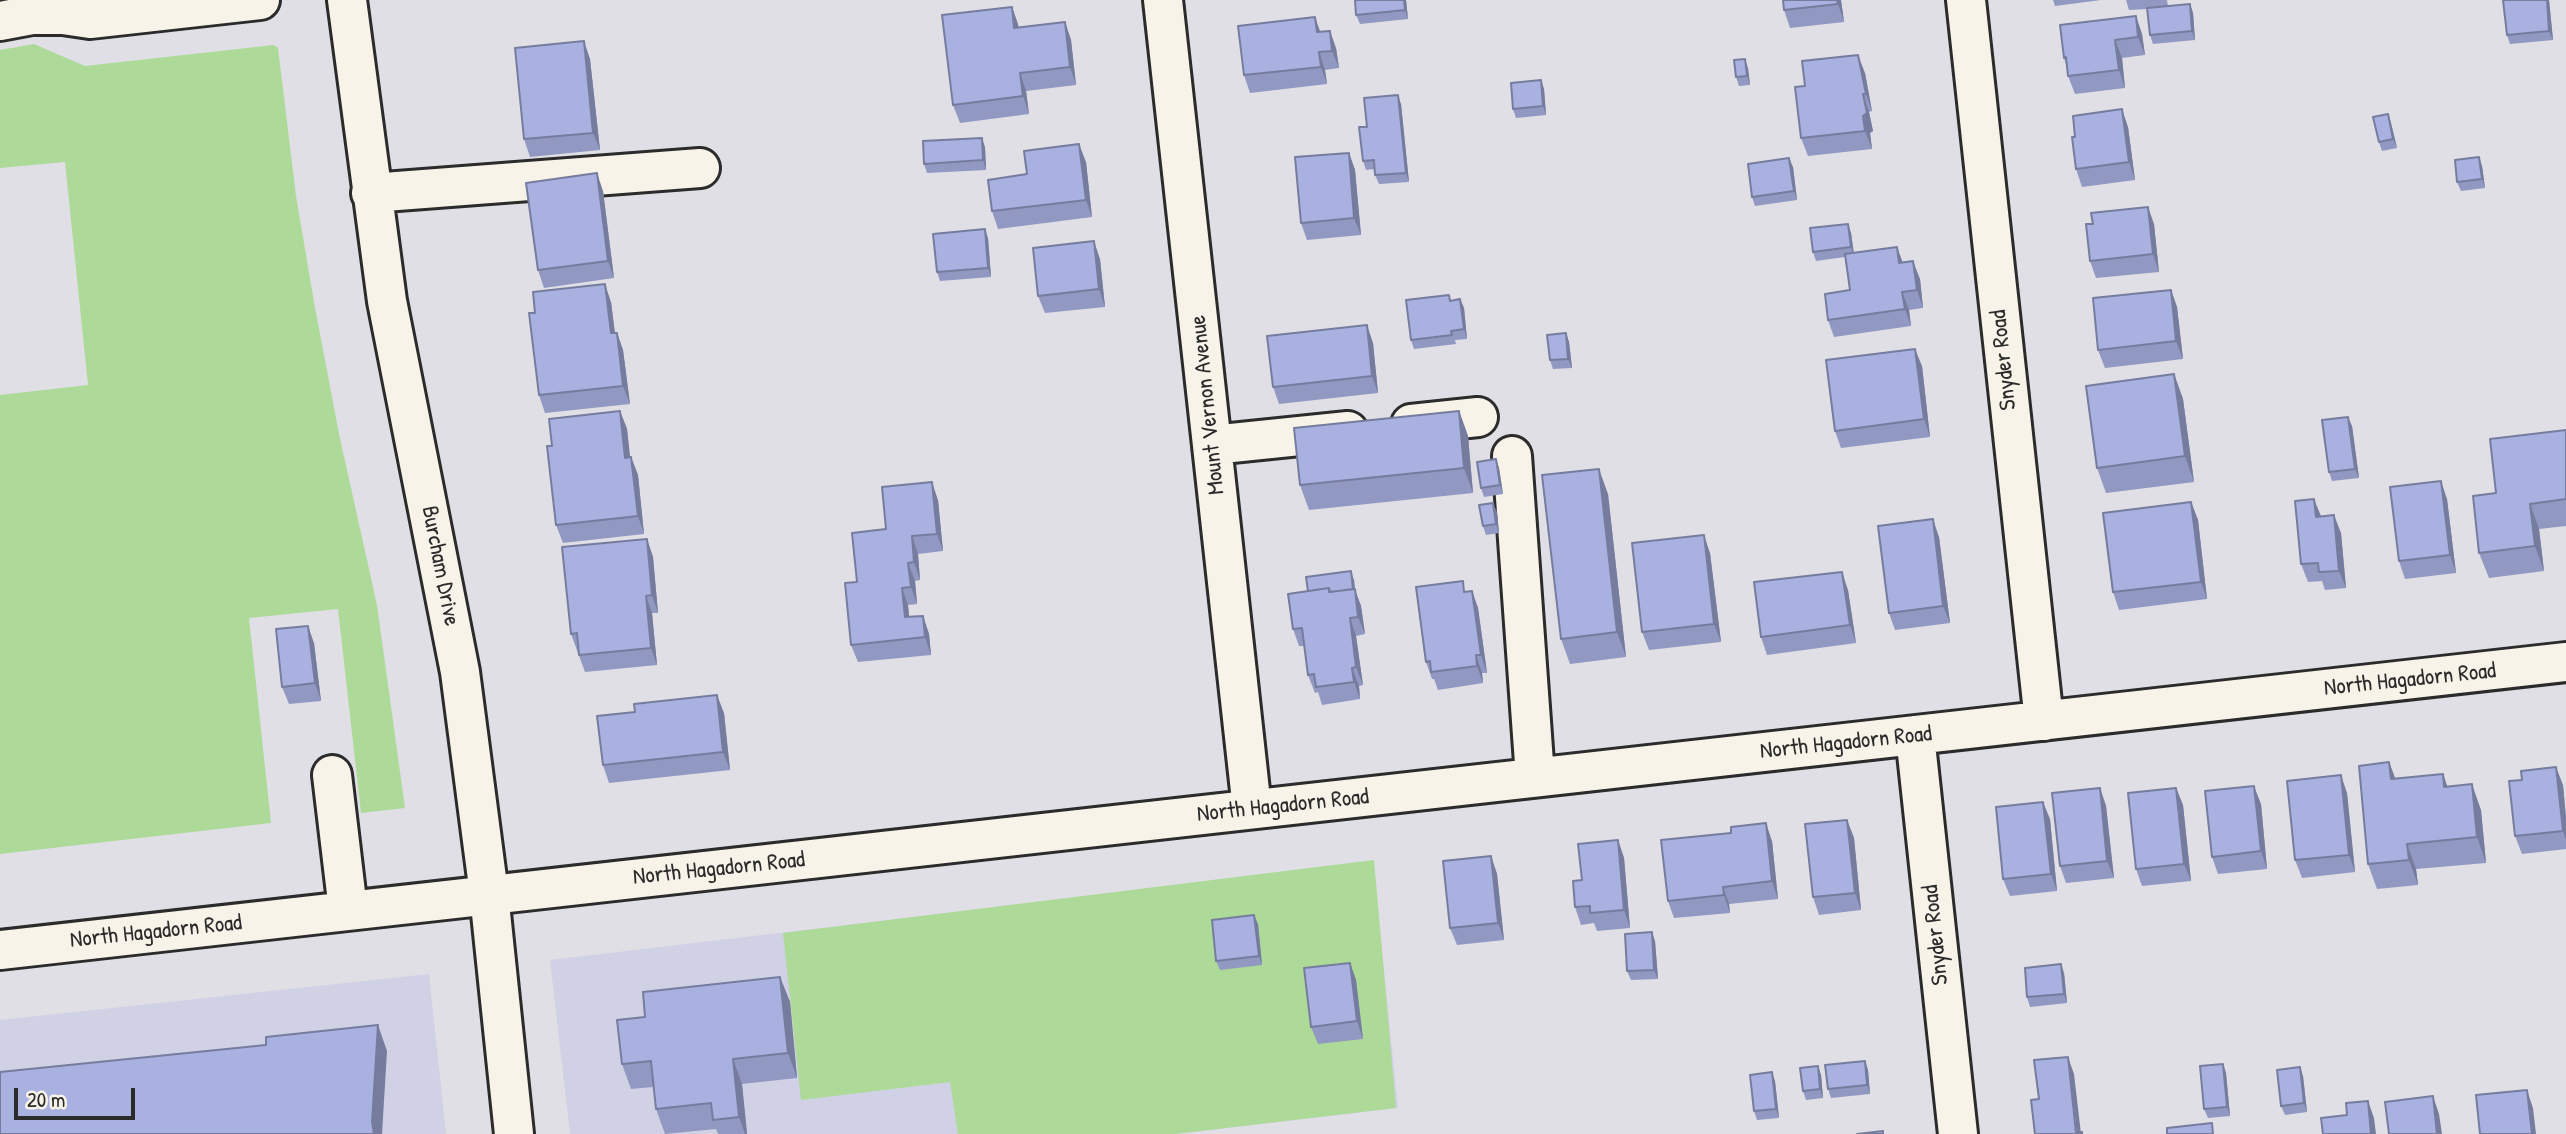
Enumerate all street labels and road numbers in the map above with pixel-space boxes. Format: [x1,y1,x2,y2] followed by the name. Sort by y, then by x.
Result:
[1985,309,2023,411] street label: Snyder Road
[1185,314,1231,496] street label: Mount Vernon Avenue
[415,504,465,628] street label: Burcham Drive
[2323,657,2497,703] street label: North Hagadorn Road
[1759,720,1933,766] street label: North Hagadorn Road
[1196,783,1370,829] street label: North Hagadorn Road
[632,846,806,892] street label: North Hagadorn Road
[1917,884,1955,986] street label: Snyder Road
[69,909,243,955] street label: North Hagadorn Road

